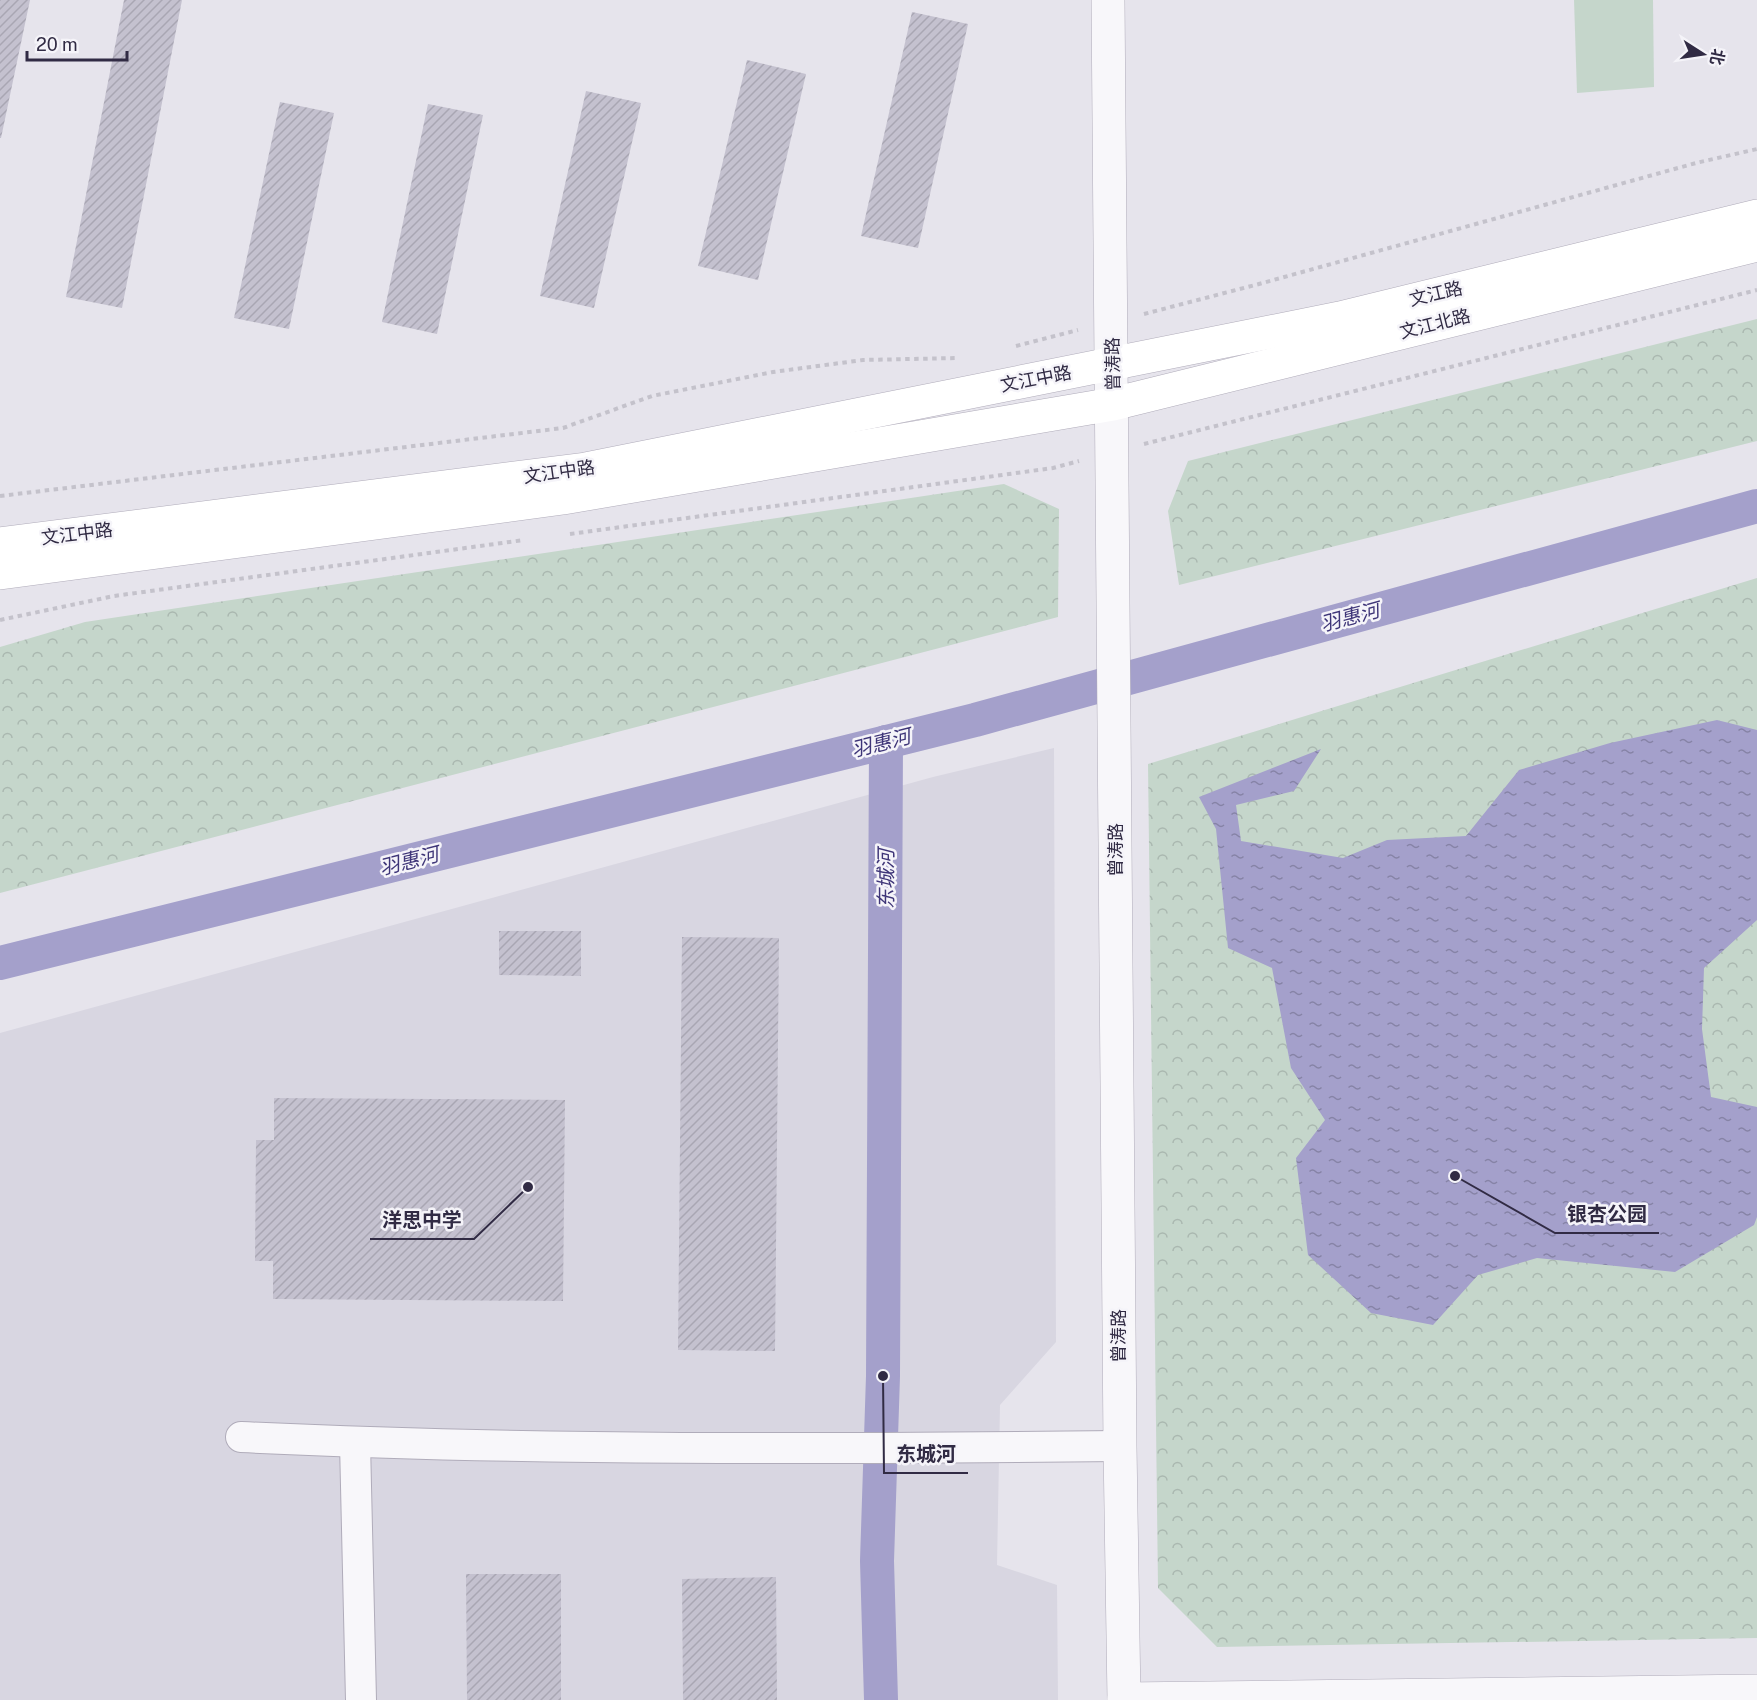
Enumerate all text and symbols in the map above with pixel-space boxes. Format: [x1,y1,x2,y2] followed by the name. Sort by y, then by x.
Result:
[27,24,128,62] scale bar
[1673,24,1733,84] north arrow
[36,34,78,55] text: 20 m
[1706,47,1728,67] text: 北
[1407,277,1465,310] street label: 文江路
[1397,305,1472,342] street label: 文江北路
[1102,337,1123,391] street label: 曾涛路
[999,361,1073,396] street label: 文江中路
[522,456,596,487] street label: 文江中路
[40,519,114,548] street label: 文江中路
[1318,597,1386,636] water label: 羽惠河
[849,723,917,762] water label: 羽惠河
[1105,823,1126,877] street label: 曾涛路
[377,841,445,880] water label: 羽惠河
[874,845,898,909] water label: 东城河
[1555,1195,1659,1233] callout: 银杏公园
[370,1201,474,1239] callout: 洋思中学
[1567,1202,1647,1226] text: 银杏公园
[382,1208,462,1232] text: 洋思中学
[1108,1309,1129,1363] street label: 曾涛路
[884,1435,968,1473] callout: 东城河
[896,1442,956,1466] text: 东城河

